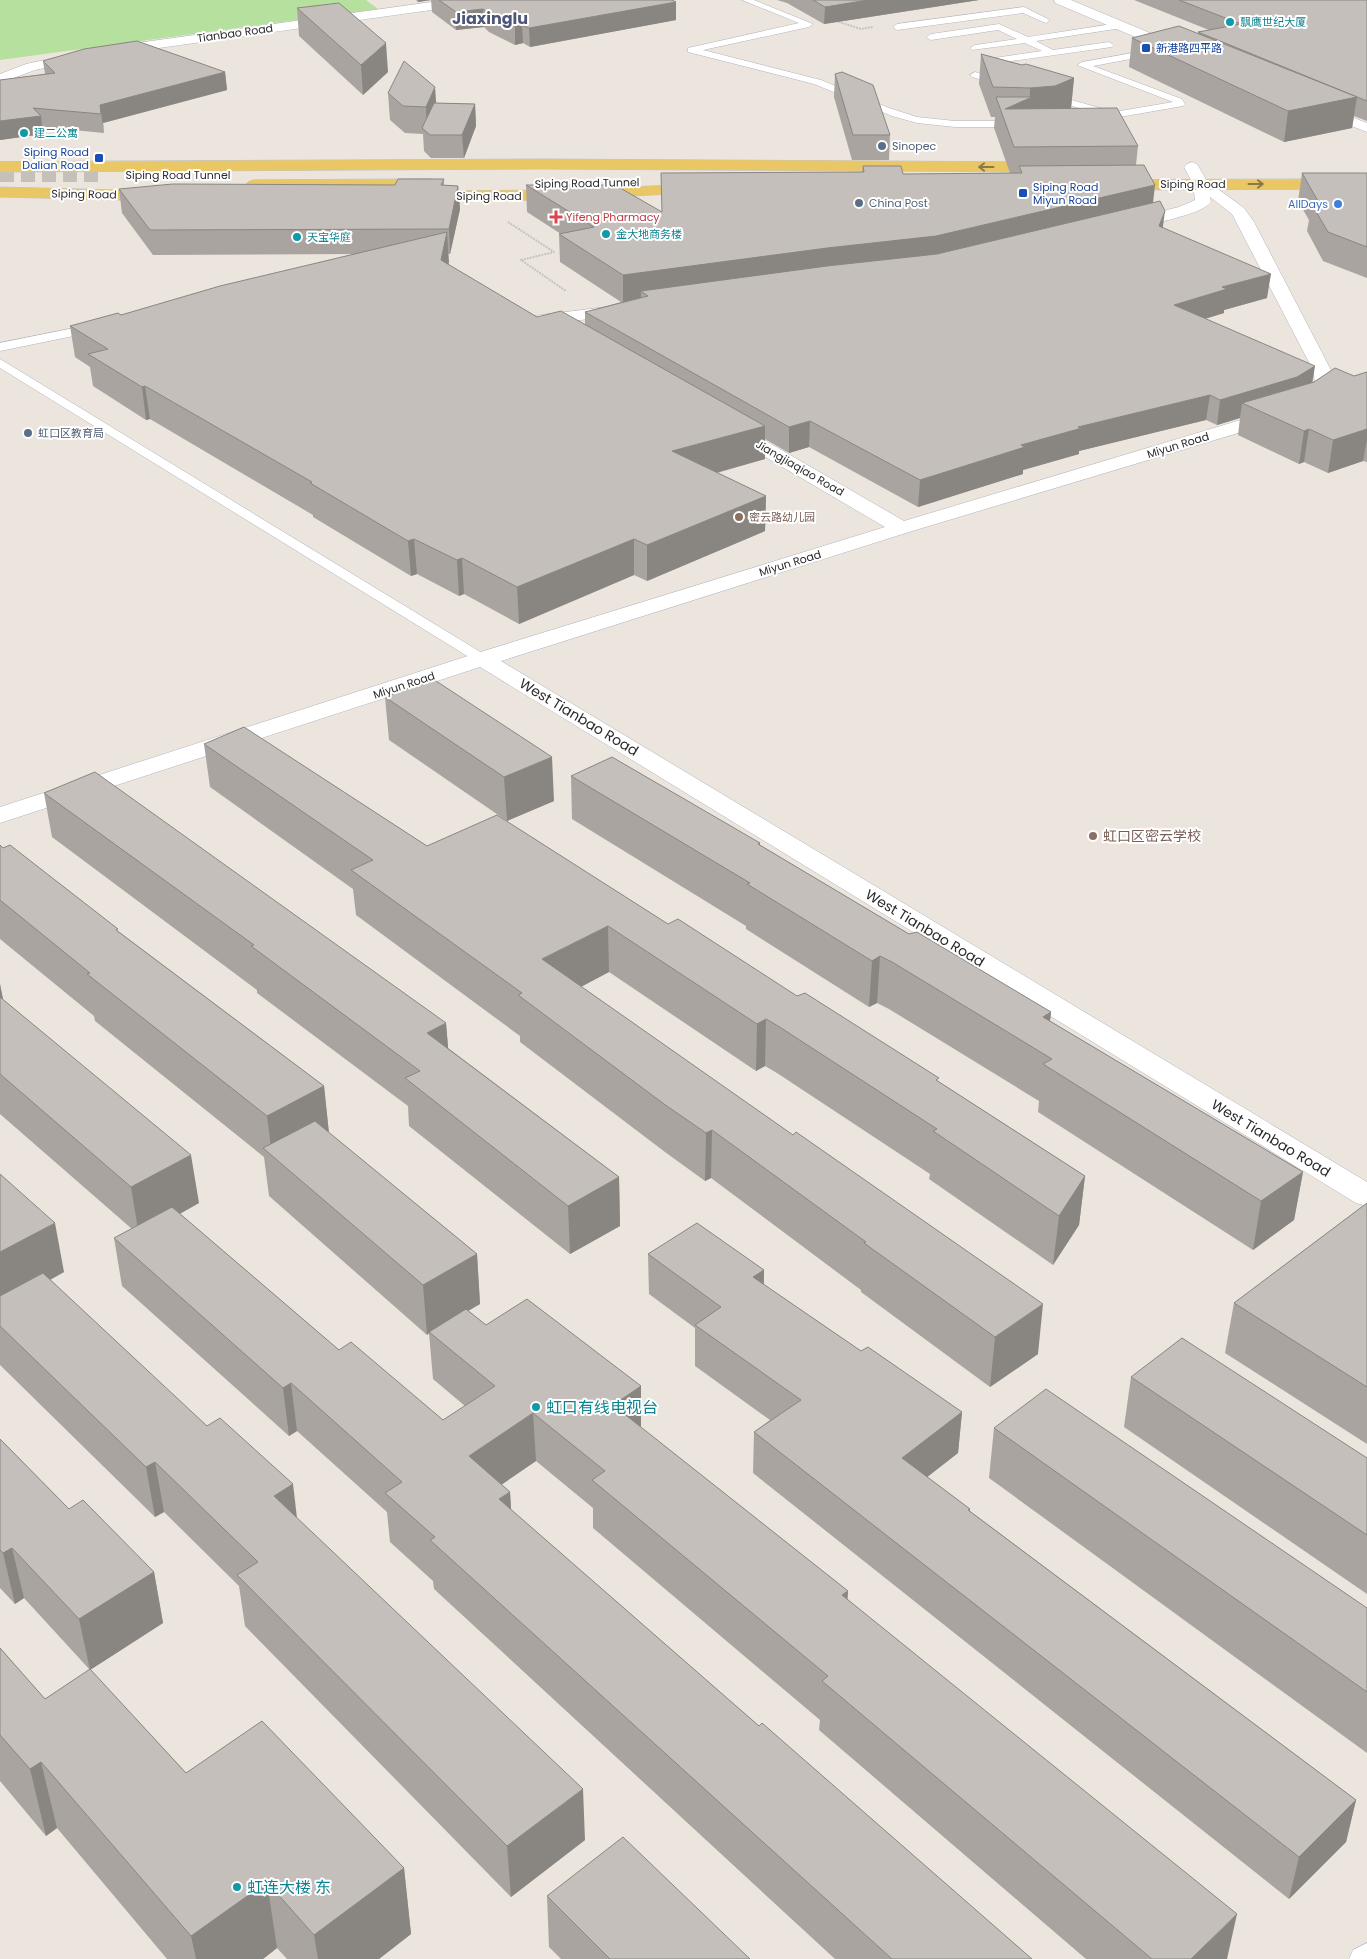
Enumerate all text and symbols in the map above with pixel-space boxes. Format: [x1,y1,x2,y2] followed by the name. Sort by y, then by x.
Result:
[452,7,528,30] district label: Jiaxinglu
[1240,14,1306,30] place label: 飘鹰世纪大厦
[1224,16,1236,28] marker: 飘鹰世纪大厦
[196,20,274,46] street label: Tianbao Road
[1156,40,1222,56] place label: 新港路四平路
[1140,42,1152,54] marker: 新港路四平路
[34,125,78,141] place label: 建二公寓
[18,127,30,139] marker: 建二公寓
[892,138,936,154] place label: Sinopec
[876,140,888,152] marker: Sinopec
[22,144,89,173] place label: Siping Road Dalian Road
[93,152,105,164] marker: Siping Road Dalian Road
[978,162,994,172] one-way arrow
[126,167,230,183] street label: Siping Road Tunnel
[534,174,640,192] street label: Siping Road Tunnel
[1160,176,1226,192] street label: Siping Road
[1033,179,1098,208] place label: Siping Road Miyun Road
[1248,179,1264,189] one-way arrow
[51,185,117,203] street label: Siping Road
[1017,187,1029,199] marker: Siping Road Miyun Road
[456,188,522,204] street label: Siping Road
[869,195,928,211] place label: China Post
[1288,196,1328,212] place label: AllDays
[853,197,865,209] marker: China Post
[1332,198,1344,210] marker: AllDays
[566,209,660,225] place label: Yifeng Pharmacy
[550,211,562,223] marker: Yifeng Pharmacy
[616,226,682,242] place label: 金大地商务楼
[600,228,612,240] marker: 金大地商务楼
[307,229,351,245] place label: 天宝华庭
[291,231,303,243] marker: 天宝华庭
[38,425,104,441] place label: 虹口区教育局
[22,427,34,439] marker: 虹口区教育局
[1145,428,1211,462] street label: Miyun Road
[753,436,847,500] street label: Jiangjiaqiao Road
[749,509,815,525] place label: 密云路幼儿园
[733,511,745,523] marker: 密云路幼儿园
[757,546,823,580] street label: Miyun Road
[371,668,437,702] street label: Miyun Road
[516,673,642,761] street label: West Tianbao Road
[1103,826,1201,846] place label: 虹口区密云学校
[1087,830,1099,842] marker: 虹口区密云学校
[862,884,988,972] street label: West Tianbao Road
[1208,1094,1334,1182] street label: West Tianbao Road
[546,1396,658,1419] place label: 虹口有线电视台
[530,1401,542,1413] marker: 虹口有线电视台
[247,1876,331,1899] place label: 虹连大楼 东
[231,1881,243,1893] marker: 虹连大楼 东

